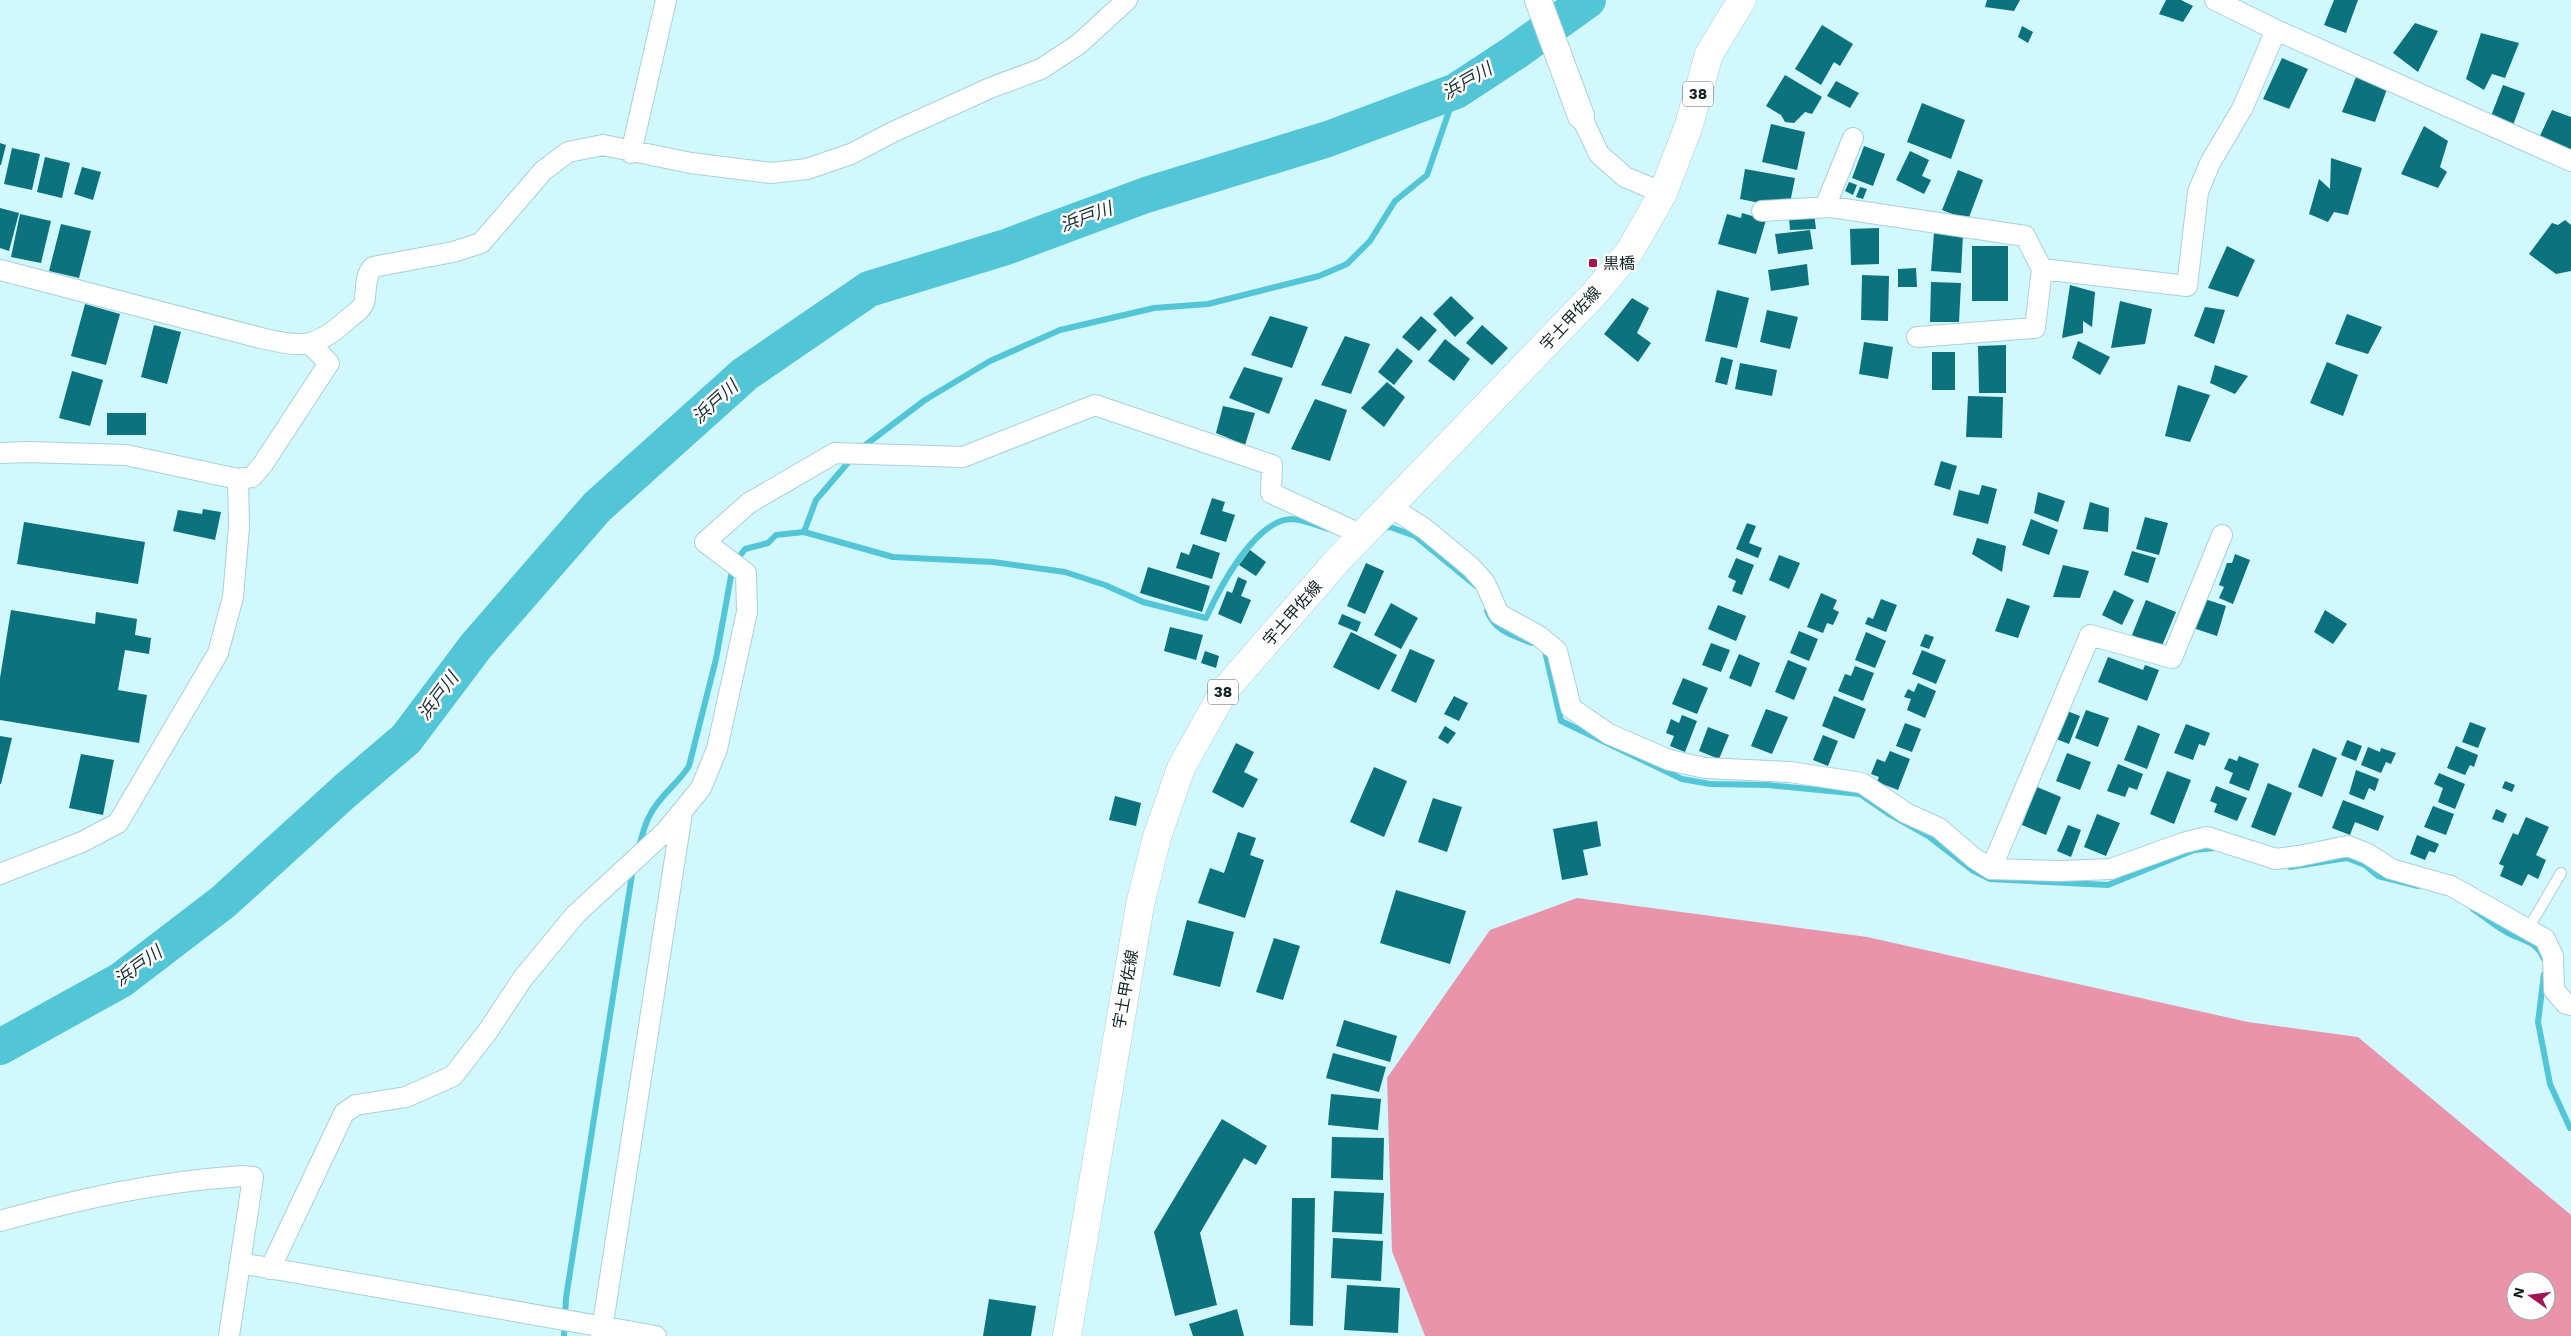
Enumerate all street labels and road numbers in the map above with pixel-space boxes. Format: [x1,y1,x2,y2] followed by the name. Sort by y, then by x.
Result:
[1683,82,1713,106] road number: 38
[1536,283,1605,354] street label: 宇土甲佐線
[1259,577,1326,650] street label: 宇土甲佐線
[1208,680,1238,704] road number: 38
[1109,948,1142,1030] street label: 宇土甲佐線

